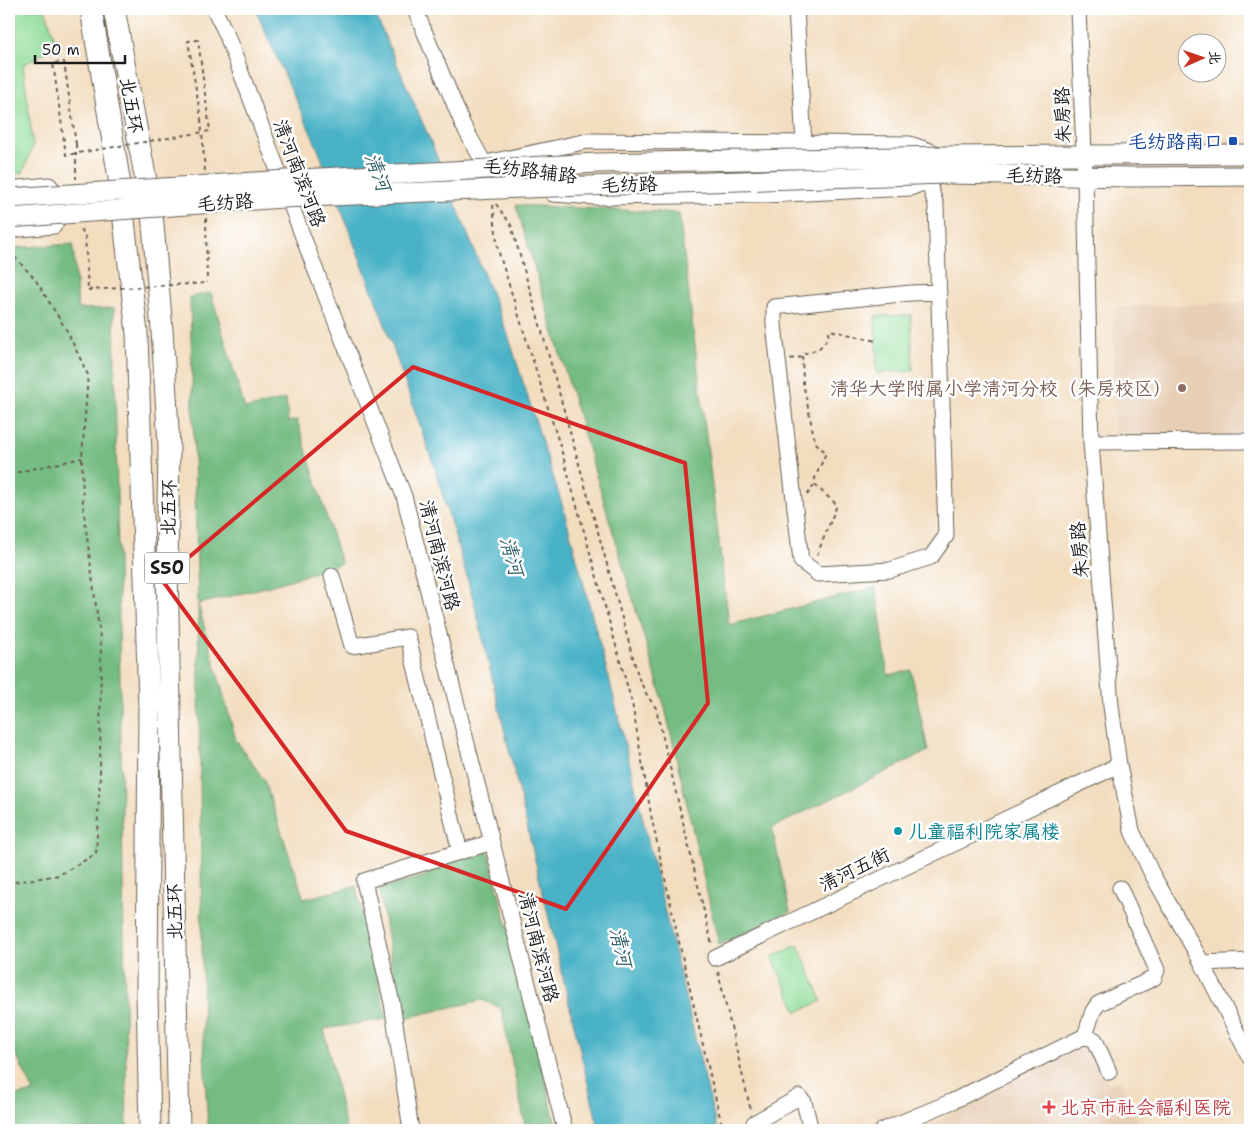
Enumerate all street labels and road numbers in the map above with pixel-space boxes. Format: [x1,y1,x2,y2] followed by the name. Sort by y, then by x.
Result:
[114,75,149,135] street label: 北五环
[1049,86,1076,144] street label: 朱房路
[267,115,332,231] street label: 清河南滨河路
[481,152,579,189] street label: 毛纺路辅路
[1005,163,1063,188] street label: 毛纺路
[600,171,658,198] street label: 毛纺路
[196,188,254,217] street label: 毛纺路
[156,479,181,537] street label: 北五环
[414,497,465,613] street label: 清河南滨河路
[1065,521,1094,579] street label: 朱房路
[144,552,190,584] road number: S50
[815,842,894,897] street label: 清河五街
[162,883,187,941] street label: 北五环
[513,889,564,1005] street label: 清河南滨河路

